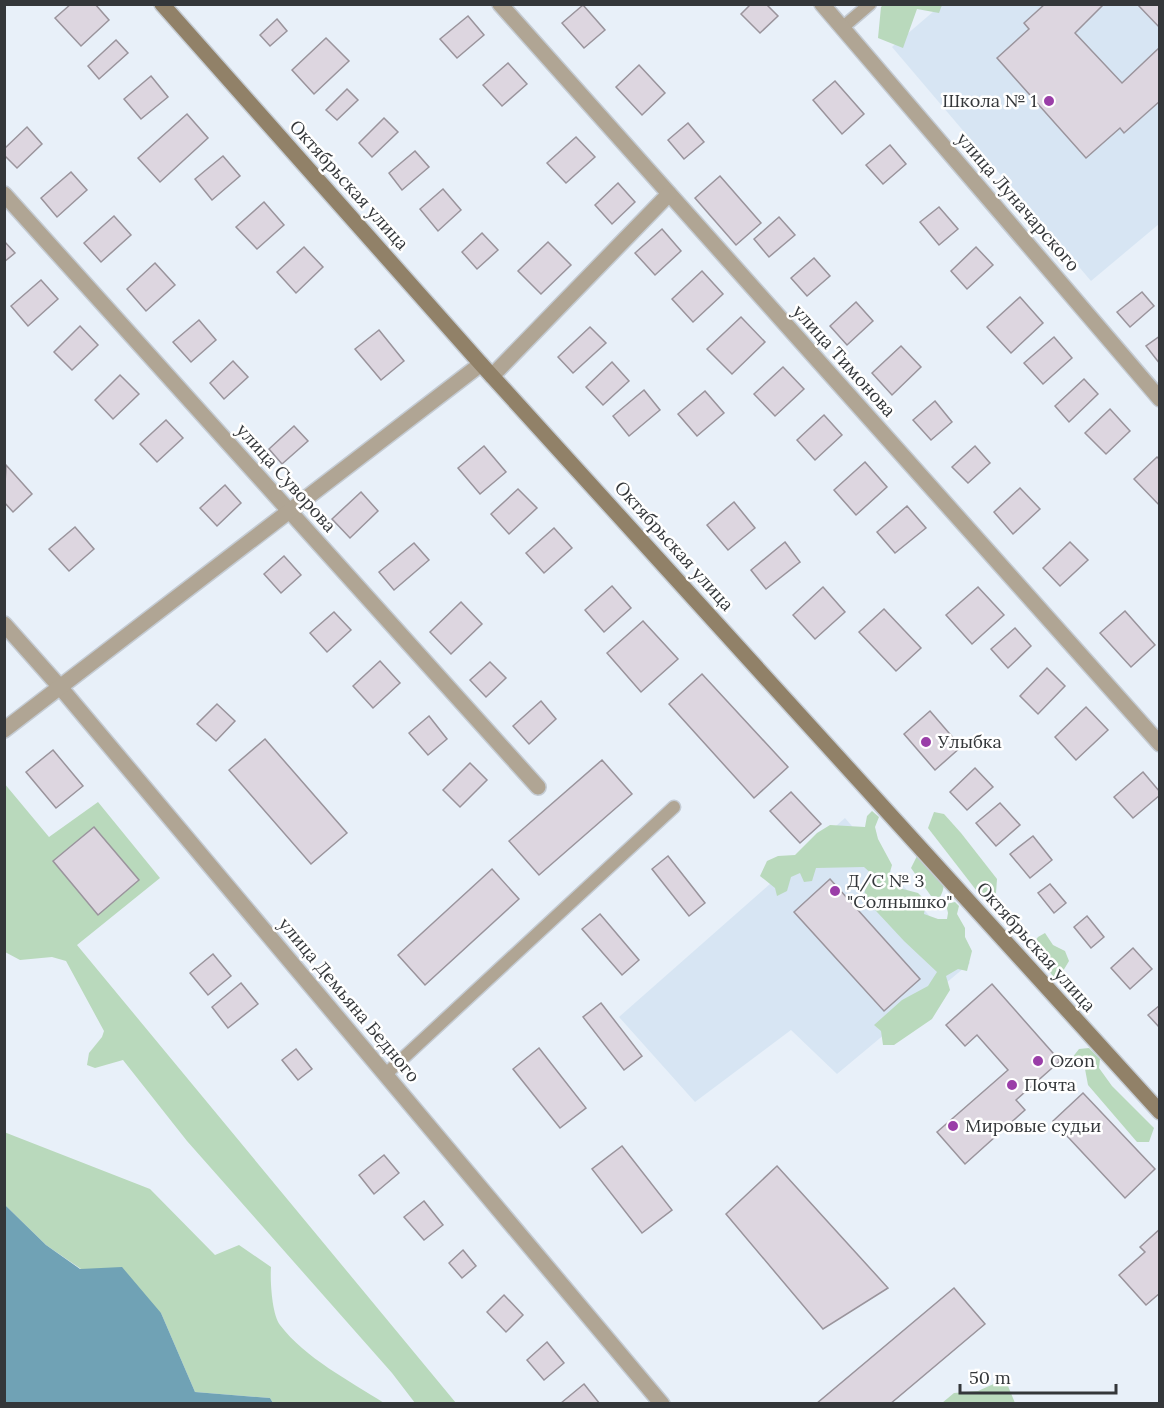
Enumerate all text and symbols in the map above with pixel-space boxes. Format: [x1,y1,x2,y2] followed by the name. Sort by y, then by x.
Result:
[942,89,1037,112] place label: Школа № 1
[1042,94,1056,108] marker: Школа № 1
[285,115,414,254] street label: Октябрьская улица
[952,127,1085,276] street label: улица Луначарского
[788,300,901,422] street label: улица Тимонова
[232,419,341,537] street label: улица Суворова
[610,476,739,615] street label: Октябрьская улица
[937,730,1002,753] place label: Улыбка
[919,735,933,749] marker: Улыбка
[847,869,953,913] place label: Д/С № 3 "Солнышко"
[972,877,1101,1016] street label: Октябрьская улица
[828,884,842,898] marker: Д/С № 3 "Солнышко"
[274,913,425,1087] street label: улица Демьяна Бедного
[1050,1049,1095,1072] place label: Ozon
[1031,1054,1045,1068] marker: Ozon
[1024,1073,1076,1096] place label: Почта
[1005,1078,1019,1092] marker: Почта
[965,1114,1101,1137] place label: Мировые судьи
[946,1119,960,1133] marker: Мировые судьи
[960,1357,1116,1395] scale bar
[969,1366,1011,1389] text: 50 m

